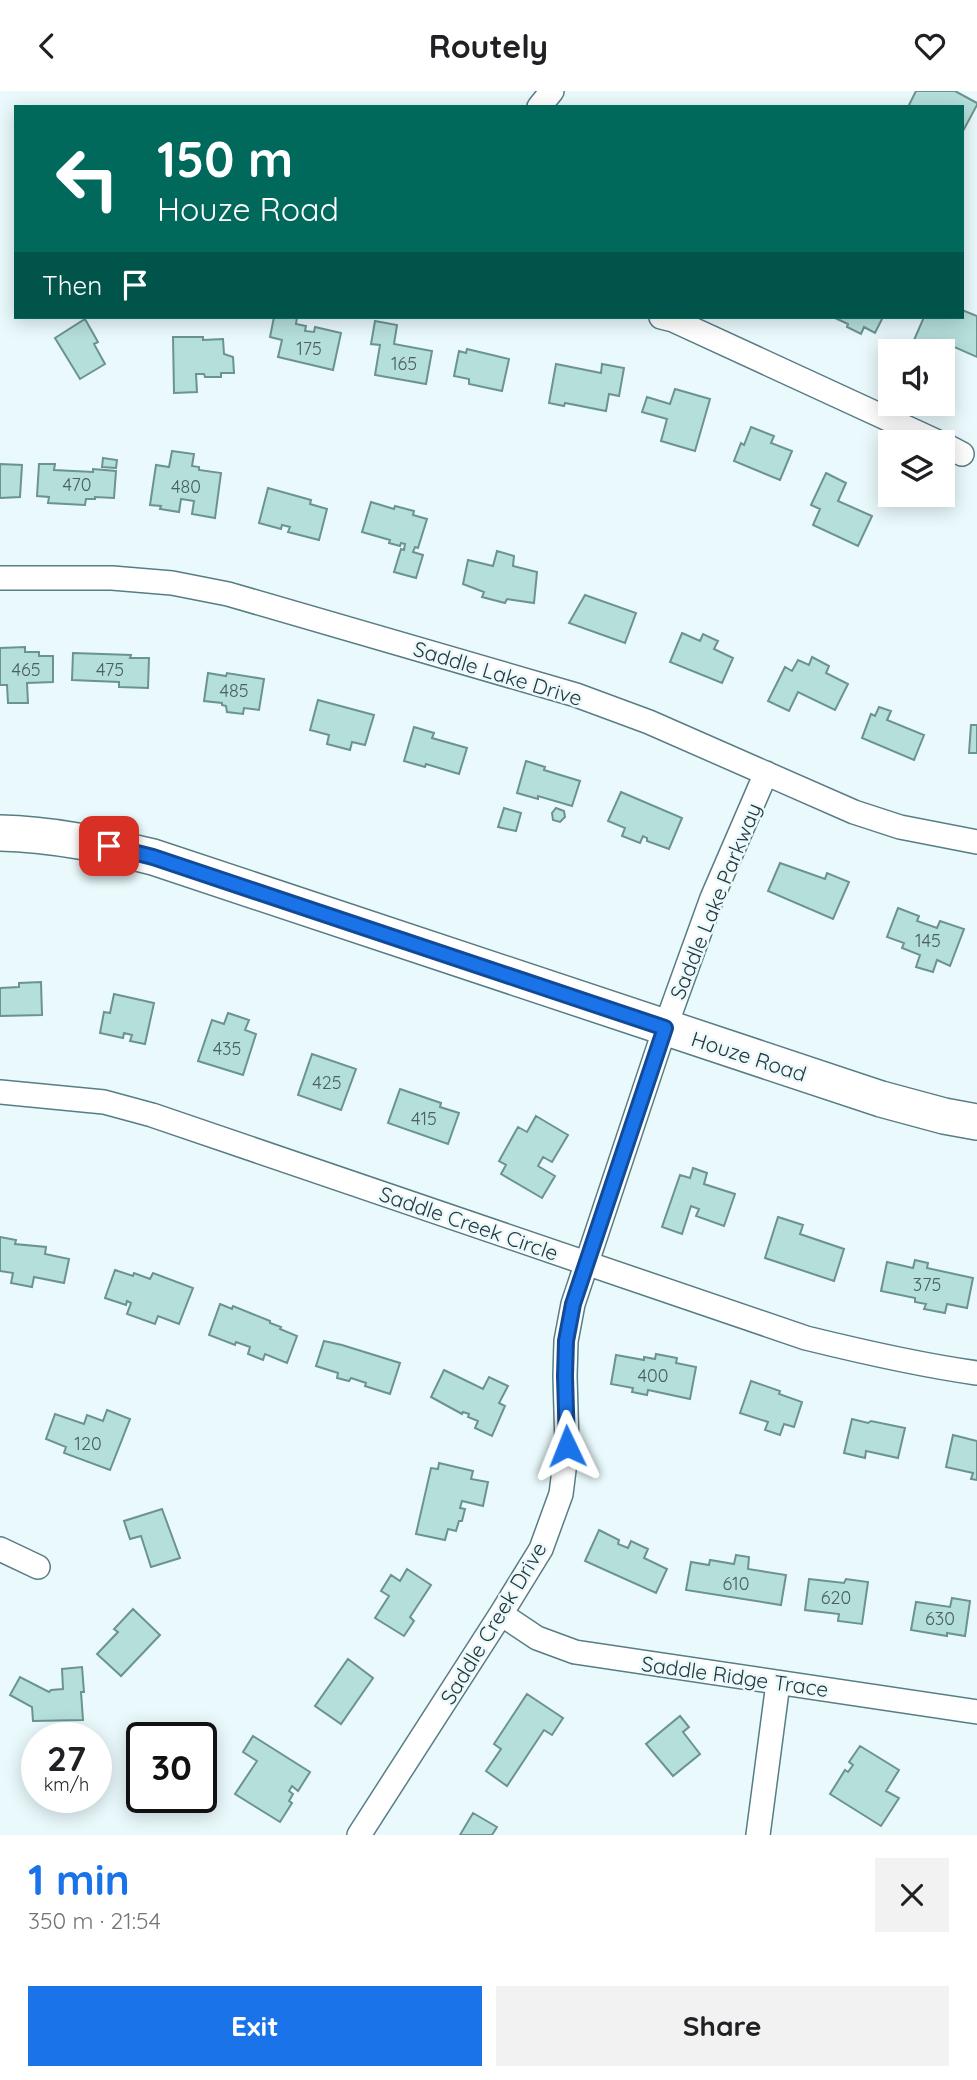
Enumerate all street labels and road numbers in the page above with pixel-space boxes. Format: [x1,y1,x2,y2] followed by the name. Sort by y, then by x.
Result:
[411,635,585,711] street label: Saddle Lake Drive
[664,799,766,1003] street label: Saddle Lake Parkway
[688,1025,810,1087] street label: Houze Road
[376,1180,562,1266] street label: Saddle Creek Circle
[434,1537,552,1709] street label: Saddle Creek Drive
[640,1650,830,1702] street label: Saddle Ridge Trace

